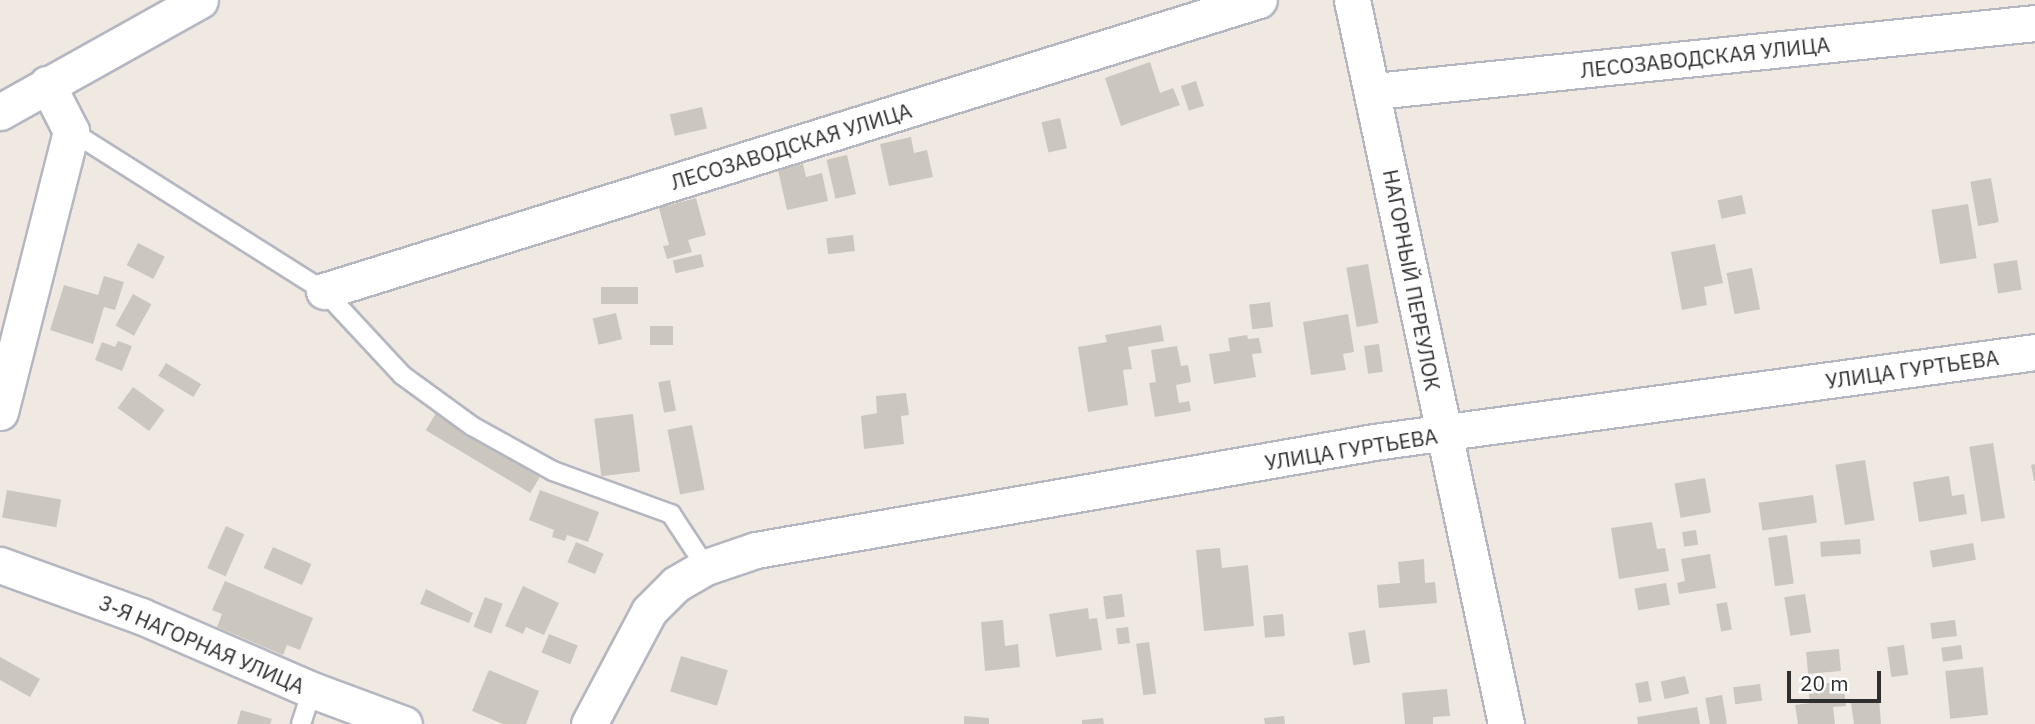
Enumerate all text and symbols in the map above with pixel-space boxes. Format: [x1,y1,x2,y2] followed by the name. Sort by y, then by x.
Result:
[1579,31,1831,83] street label: ЛЕСОЗАВОДСКАЯ УЛИЦА
[667,97,915,195] street label: ЛЕСОЗАВОДСКАЯ УЛИЦА
[1378,167,1446,393] street label: НАГОРНЫЙ ПЕРЕУЛОК
[1824,344,2000,394] street label: УЛИЦА ГУРТЬЕВА
[1263,423,1439,475] street label: УЛИЦА ГУРТЬЕВА
[95,589,309,699] street label: 3-Я НАГОРНАЯ УЛИЦА
[1790,658,1884,702] scale bar
[1800,669,1849,697] text: 20 m

